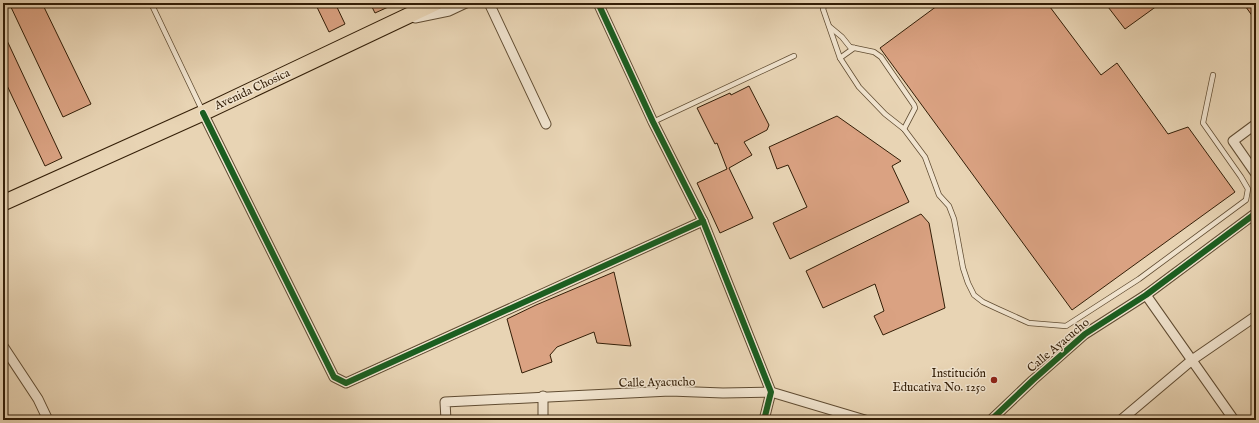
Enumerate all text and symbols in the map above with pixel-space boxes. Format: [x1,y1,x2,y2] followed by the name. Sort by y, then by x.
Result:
[211,65,293,114] street label: Avenida Chosica
[1024,315,1093,376] street label: Calle Ayacucho
[892,366,987,395] place label: Institución Educativa No. 1250
[619,374,696,391] street label: Calle Ayacucho
[989,375,999,385] marker: Institución Educativa No. 1250

